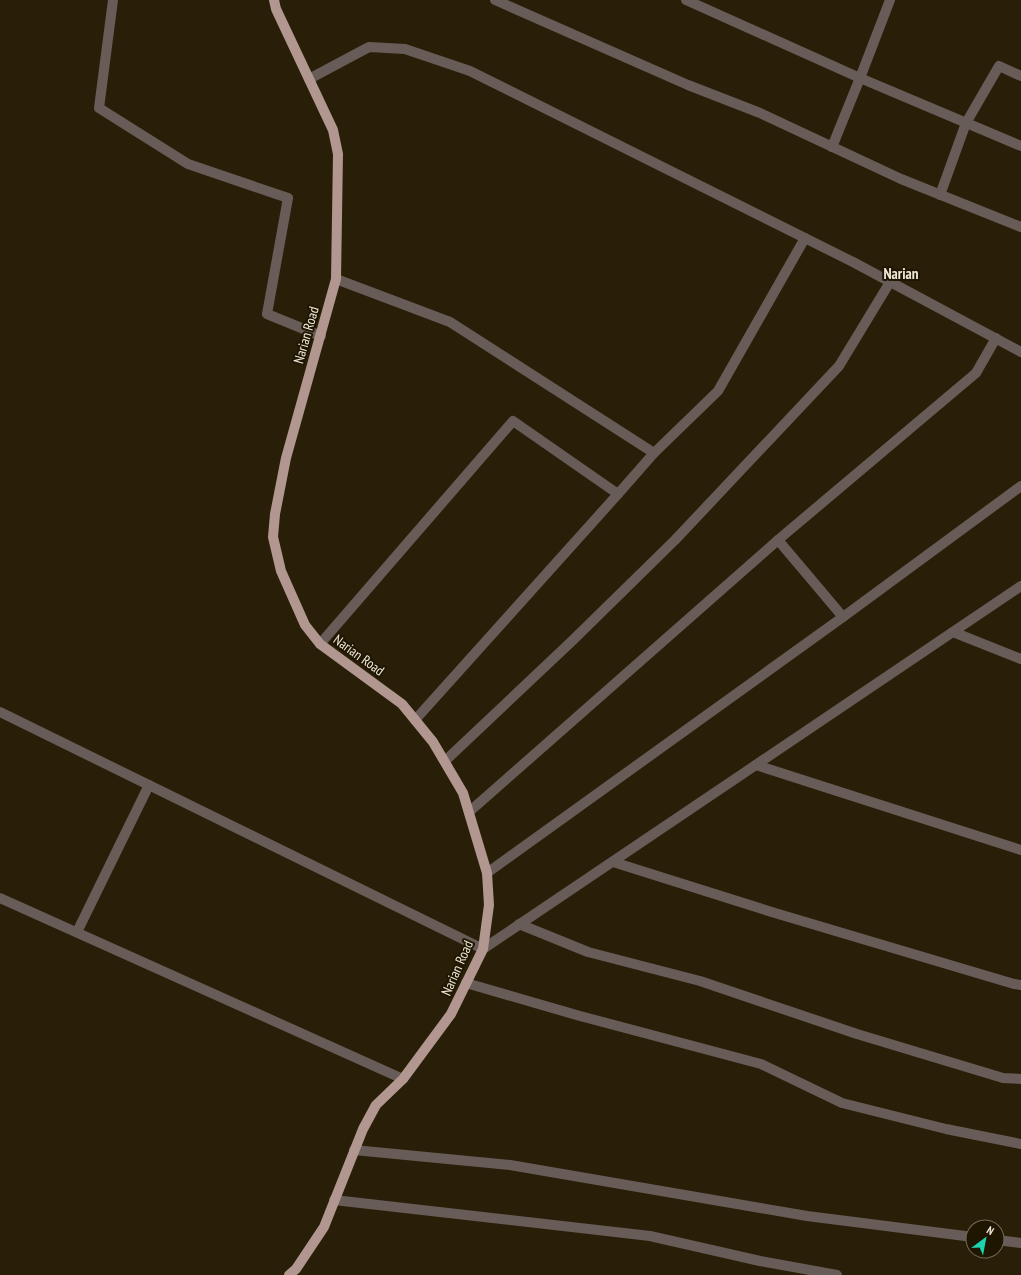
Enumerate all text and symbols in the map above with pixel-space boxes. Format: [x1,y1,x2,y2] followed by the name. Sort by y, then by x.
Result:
[884,264,919,283] district label: Narian
[289,304,323,366] street label: Narian Road
[330,630,388,680] street label: Narian Road
[437,938,477,998] street label: Narian Road
[965,1219,1005,1259] north arrow
[984,1223,997,1238] text: N

